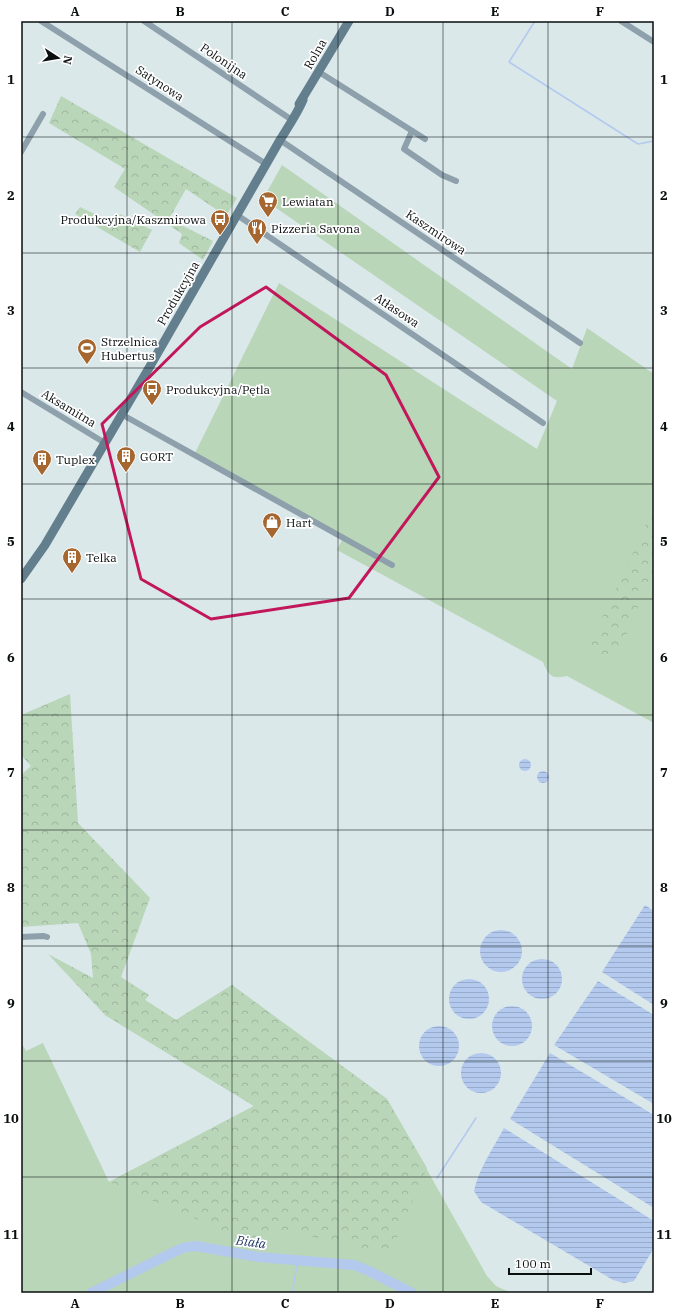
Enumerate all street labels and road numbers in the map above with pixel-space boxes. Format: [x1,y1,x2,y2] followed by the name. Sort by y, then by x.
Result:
[300,36,330,72] street label: Rolna
[198,40,251,82] street label: Polonijna
[133,62,187,104] street label: Satynowa
[403,206,469,258] street label: Kaszmirowa
[154,258,203,328] street label: Produkcyjna
[372,290,423,331] street label: Atłasowa
[39,386,99,430] street label: Aksamitna

